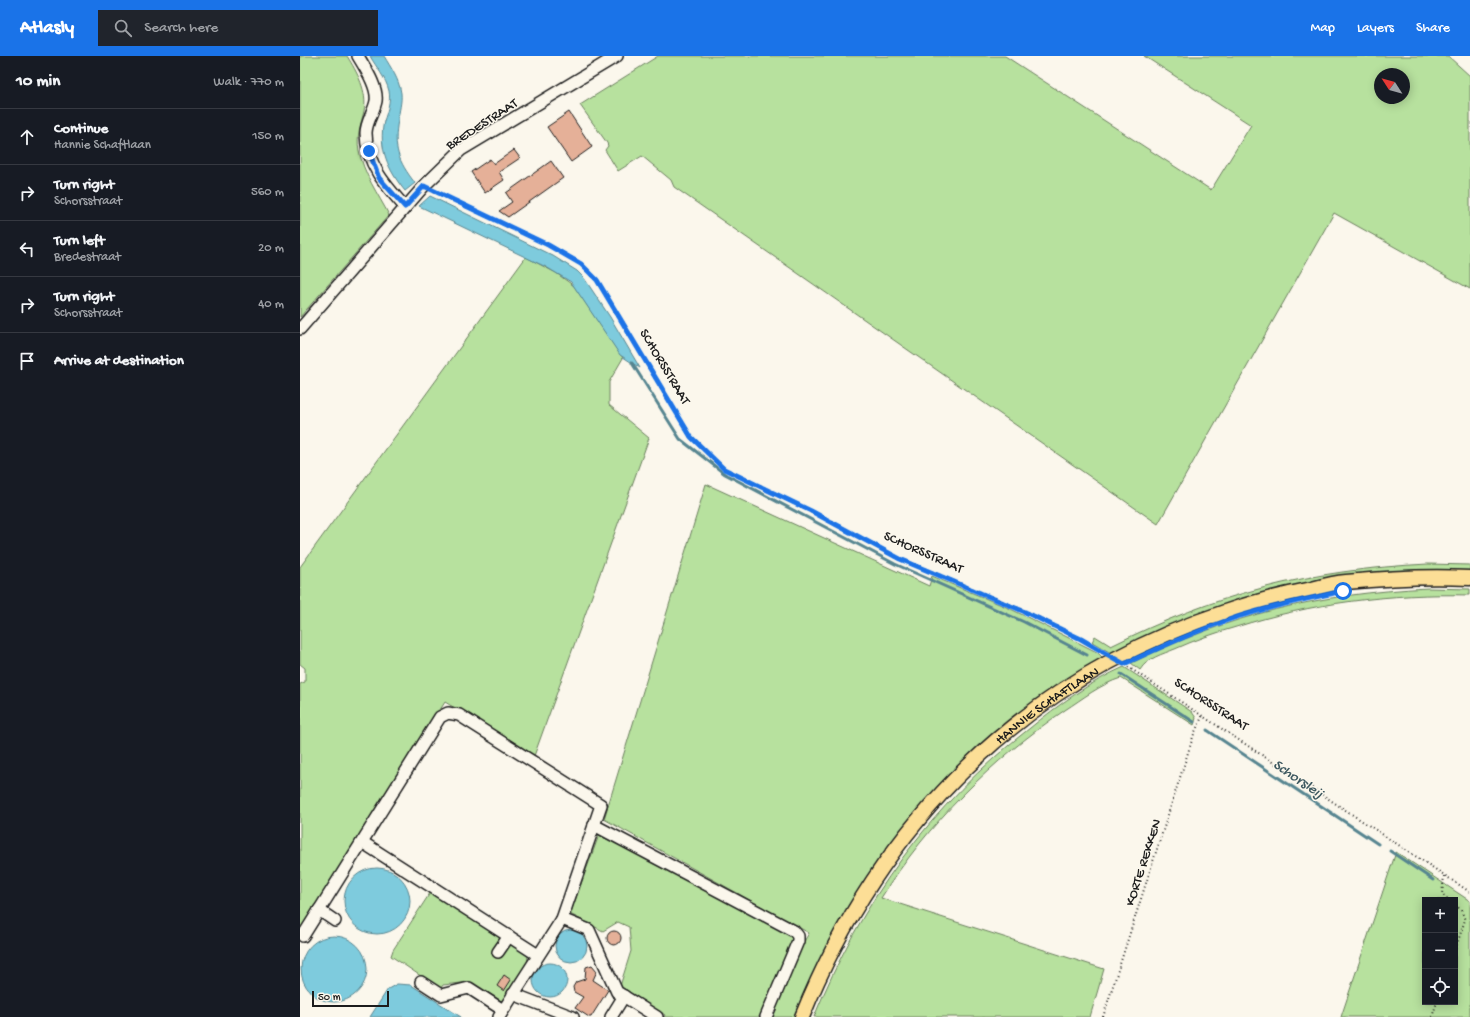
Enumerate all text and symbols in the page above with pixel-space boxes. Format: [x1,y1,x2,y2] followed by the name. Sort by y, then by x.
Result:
[98,10,378,46] search box
[20,17,74,40] text: Atlasly
[112,17,134,39] icon: search
[144,19,218,37] text: Search here
[1311,20,1335,37] text: Map
[1357,20,1394,37] text: Layers
[1416,20,1450,37] text: Share
[1374,68,1410,104] north arrow
[16,72,60,92] text: 10 min
[214,75,284,90] text: Walk · 770 m
[442,95,522,155] street label: BREDESTRAAT
[54,120,108,138] text: Continue
[16,126,38,148] icon: ahead
[252,129,284,144] text: 150 m
[54,138,151,153] text: Hannie Schaftlaan
[360,142,378,160] route end
[54,176,114,194] text: Turn right
[16,182,38,204] icon: right
[251,185,284,200] text: 560 m
[54,194,122,209] text: Schorsstraat
[54,232,105,250] text: Turn left
[16,238,38,260] icon: left
[258,241,284,256] text: 20 m
[54,250,121,265] text: Bredestraat
[54,288,114,306] text: Turn right
[16,294,38,316] icon: right
[258,297,284,312] text: 40 m
[54,306,122,321] text: Schorsstraat
[635,326,693,409] street label: SCHORSSTRAAT
[16,350,38,372] icon: arrive
[54,352,184,370] text: Arrive at destination
[880,528,966,579] street label: SCHORSSTRAAT
[1334,582,1352,600] route start
[992,664,1103,749] street label: HANNIE SCHAFTLAAN
[1170,675,1252,736] street label: SCHORSSTRAAT
[1269,756,1327,804] water label: Schorsleij
[1122,817,1166,908] street label: KORTE REKKEN
[1422,897,1458,1005] map controls
[1422,897,1458,933] button: +
[1422,933,1458,969] button: −
[1422,969,1458,1005] button: locate
[312,989,389,1008] scale bar
[318,992,340,1004] text: 50 m

